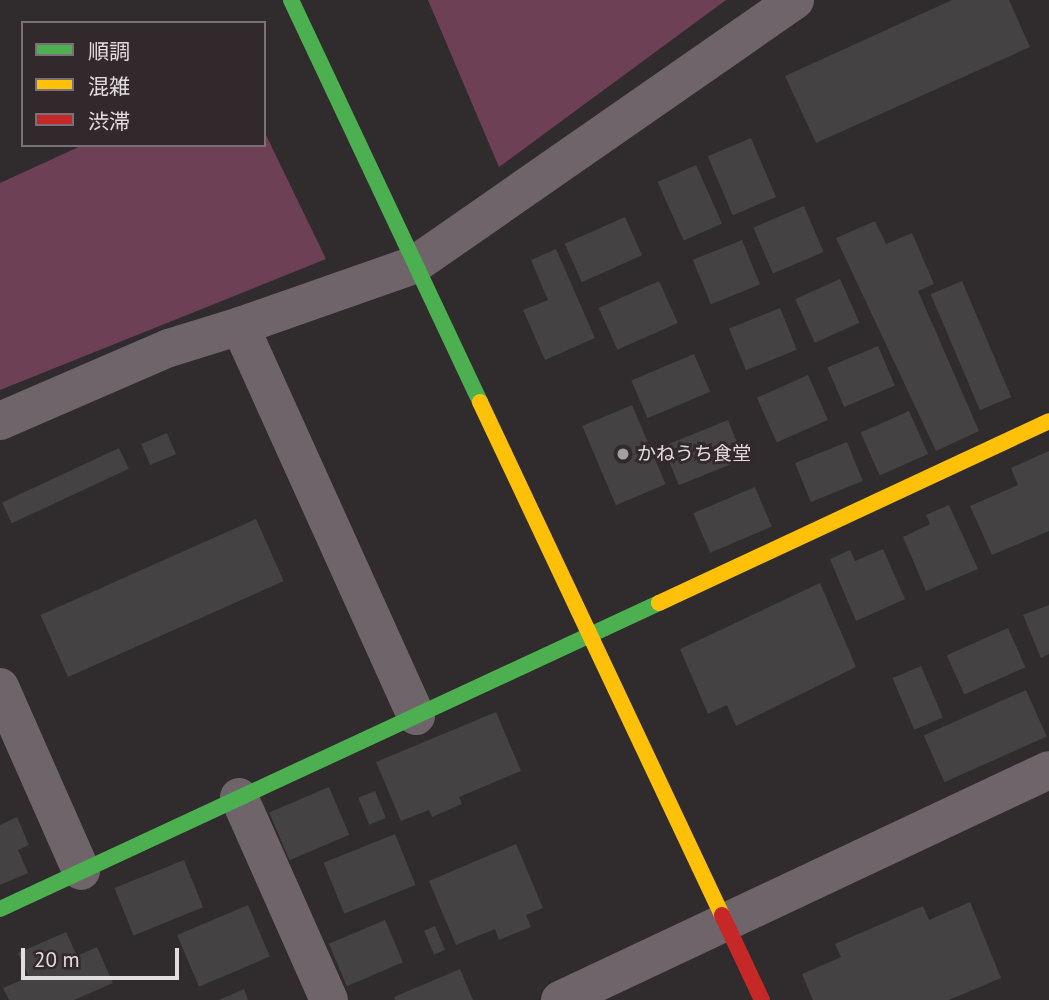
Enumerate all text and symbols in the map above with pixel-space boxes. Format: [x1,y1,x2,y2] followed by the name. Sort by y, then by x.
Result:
[21,21,266,147] legend
[88,38,130,65] text: 順調
[88,73,130,100] text: 混雑
[88,108,130,135] text: 渋滞
[637,443,751,465] place label: かねうち食堂
[615,446,631,462] marker: かねうち食堂
[24,934,182,978] scale bar
[34,946,80,973] text: 20 m

